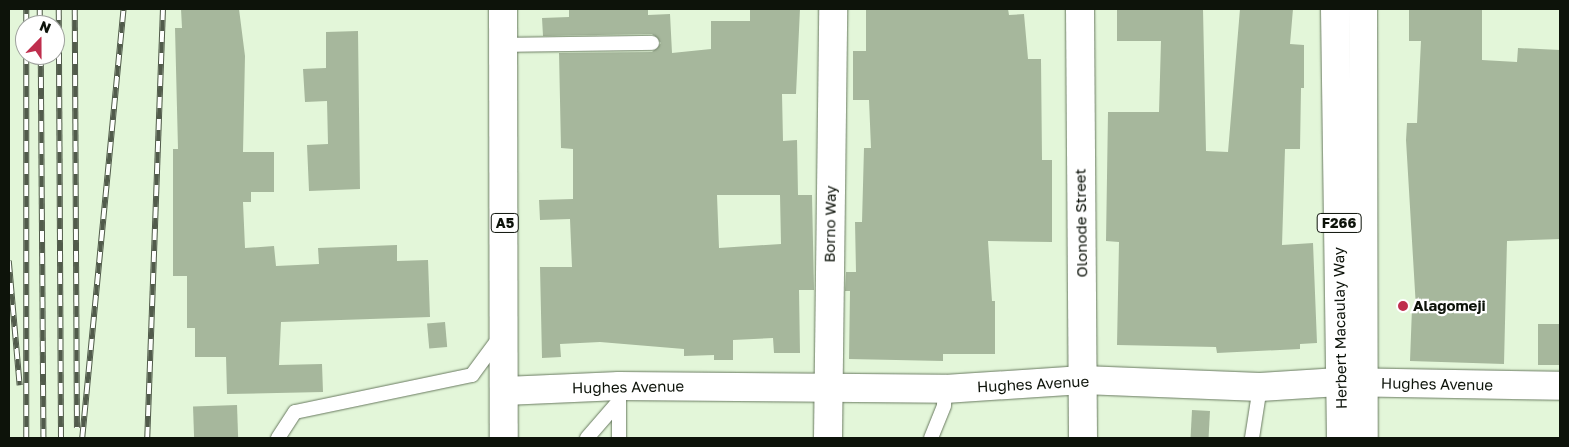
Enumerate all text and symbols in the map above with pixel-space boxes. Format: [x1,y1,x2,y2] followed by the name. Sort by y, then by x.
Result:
[15,15,65,65] north arrow
[37,17,54,36] text: N
[1071,168,1091,278] street label: Olonode Street
[820,185,840,263] street label: Borno Way
[490,212,520,234] road number: A5
[1316,212,1362,234] road number: F266
[1330,247,1350,409] street label: Herbert Macaulay Way
[1413,297,1486,315] place label: Alagomeji
[1397,300,1409,312] marker: Alagomeji
[976,372,1090,396] street label: Hughes Avenue
[1381,374,1493,394] street label: Hughes Avenue
[572,377,684,397] street label: Hughes Avenue

